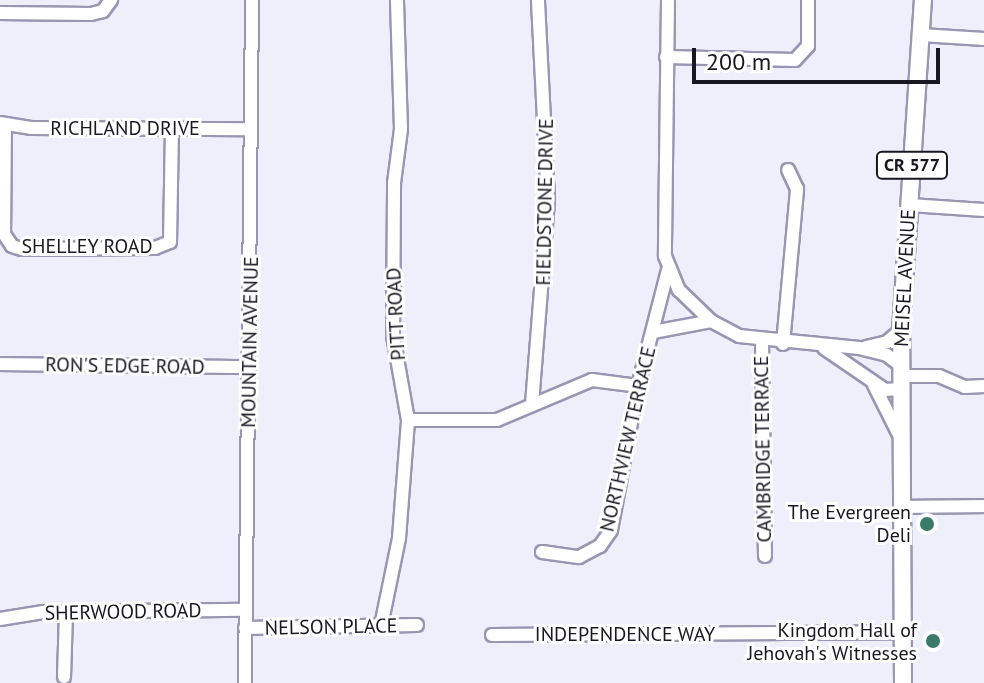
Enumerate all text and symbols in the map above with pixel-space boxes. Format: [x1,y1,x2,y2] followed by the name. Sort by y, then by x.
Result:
[696,32,944,82] scale bar
[706,46,771,77] text: 200 m
[50,116,200,140] street label: RICHLAND DRIVE
[532,118,558,286] street label: FIELDSTONE DRIVE
[874,151,950,179] road number: CR 577
[889,208,921,348] street label: MEISEL AVENUE
[21,234,153,258] street label: SHELLEY ROAD
[236,256,264,428] street label: MOUNTAIN AVENUE
[382,266,410,362] street label: PITT ROAD
[595,343,661,535] street label: NORTHVIEW TERRACE
[45,353,205,379] street label: RON'S EDGE ROAD
[749,355,777,543] street label: CAMBRIDGE TERRACE
[788,500,911,547] place label: The Evergreen Deli
[918,515,936,533] marker: The Evergreen Deli
[44,599,202,625] street label: SHERWOOD ROAD
[265,614,397,640] street label: NELSON PLACE
[747,618,917,665] place label: Kingdom Hall of Jehovah's Witnesses
[535,622,715,646] street label: INDEPENDENCE WAY
[924,632,942,650] marker: Kingdom Hall of Jehovah's Witnesses

